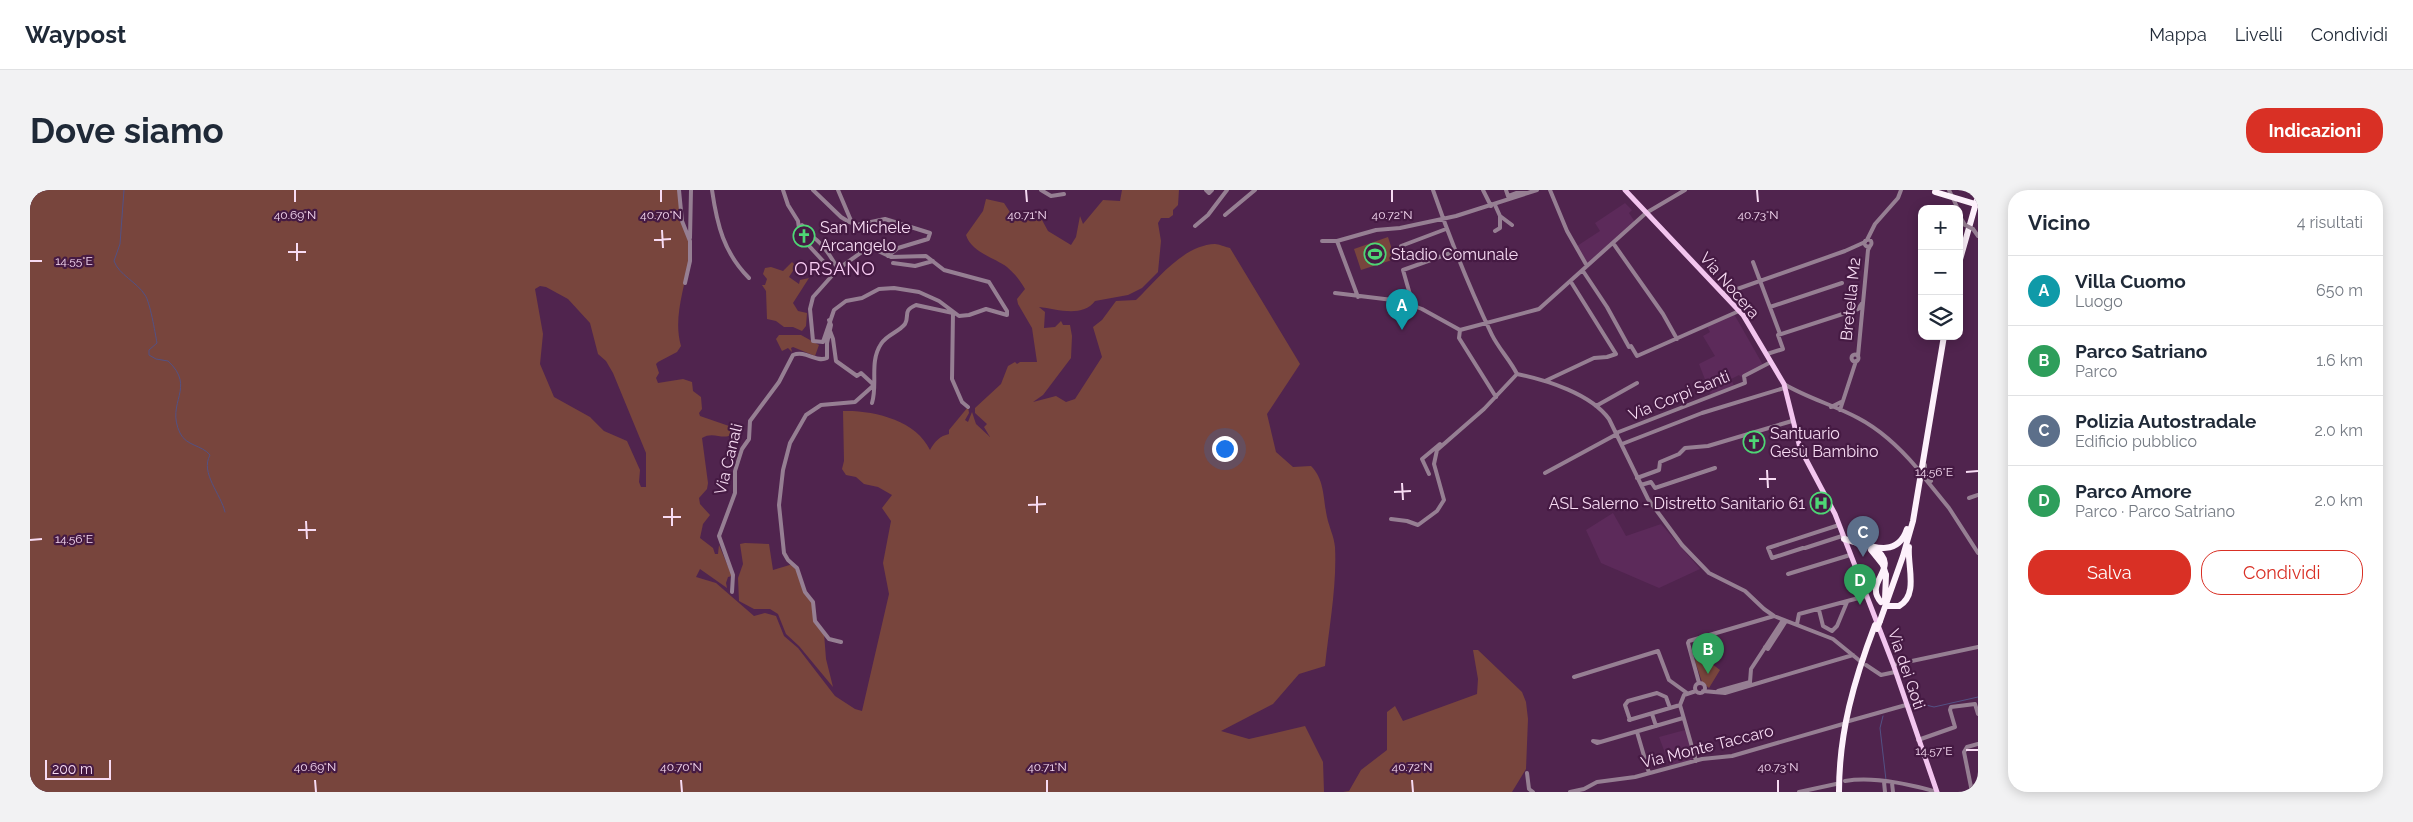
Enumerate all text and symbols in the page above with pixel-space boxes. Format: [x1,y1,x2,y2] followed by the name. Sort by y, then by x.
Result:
[25,20,126,49] text: Waypost
[2149,24,2207,45] text: Mappa
[2235,24,2283,45] text: Livelli
[2311,24,2388,45] text: Condividi
[2246,108,2383,153] button: Indicazioni
[30,110,224,151] text: Dove siamo
[1918,205,1963,340] map controls
[1918,205,1963,250] button: +
[274,208,316,222] text: 40.69°N
[640,208,682,222] text: 40.70°N
[1007,208,1047,222] text: 40.71°N
[1372,208,1412,222] text: 40.72°N
[1738,208,1778,222] text: 40.73°N
[2028,210,2090,235] text: Vicino
[2297,213,2363,232] text: 4 risultati
[820,218,911,255] place label: San Michele Arcangelo
[792,224,816,248] church icon: San Michele Arcangelo
[1363,242,1387,266] sports icon: Stadio Comunale
[1391,245,1518,264] place label: Stadio Comunale
[1696,248,1763,322] street label: Via Nocera
[1918,250,1963,295] button: −
[55,254,93,268] text: 14.55°E
[1837,256,1864,342] street label: Bretella M2
[794,258,876,279] district label: ORSANO
[2075,270,2186,292] text: Villa Cuomo
[2039,281,2049,300] text: A
[2316,281,2363,300] text: 650 m
[1386,289,1418,330] pin: A
[2075,292,2123,311] text: Luogo
[1918,295,1963,340] button: layers
[2075,340,2207,362] text: Parco Satriano
[2039,351,2049,370] text: B
[2316,351,2363,370] text: 1.6 km
[2075,362,2117,381] text: Parco
[1626,367,1732,424] street label: Via Corpi Santi
[2075,410,2257,432] text: Polizia Autostradale
[2039,421,2049,440] text: C
[2315,421,2363,440] text: 2.0 km
[710,422,747,497] street label: Via Canali
[1770,424,1878,461] place label: Santuario Gesù Bambino
[1742,430,1766,454] church icon: Santuario Gesù Bambino
[2075,432,2197,451] text: Edificio pubblico
[1212,436,1238,462] your location
[1915,465,1953,479] text: 14.56°E
[2075,480,2192,502] text: Parco Amore
[1809,491,1833,515] hospital icon: ASL Salerno - Distretto Sanitario 61
[2038,491,2050,510] text: D
[2315,491,2363,510] text: 2.0 km
[1549,494,1805,513] place label: ASL Salerno - Distretto Sanitario 61
[2075,502,2235,521] text: Parco · Parco Satriano
[1847,516,1879,557] pin: C
[55,532,93,546] text: 14.56°E
[2028,550,2191,595] button: Salva
[2201,550,2363,595] button: Condividi
[1844,564,1876,605] pin: D
[1884,626,1929,712] street label: Via dei Goti
[1692,633,1724,674] pin: B
[1639,721,1775,772] street label: Via Monte Taccaro
[1915,744,1953,758] text: 14.57°E
[45,757,111,780] scale bar
[294,760,336,774] text: 40.69°N
[660,760,702,774] text: 40.70°N
[1027,760,1067,774] text: 40.71°N
[1392,760,1432,774] text: 40.72°N
[1758,760,1798,774] text: 40.73°N
[52,761,93,777] text: 200 m

